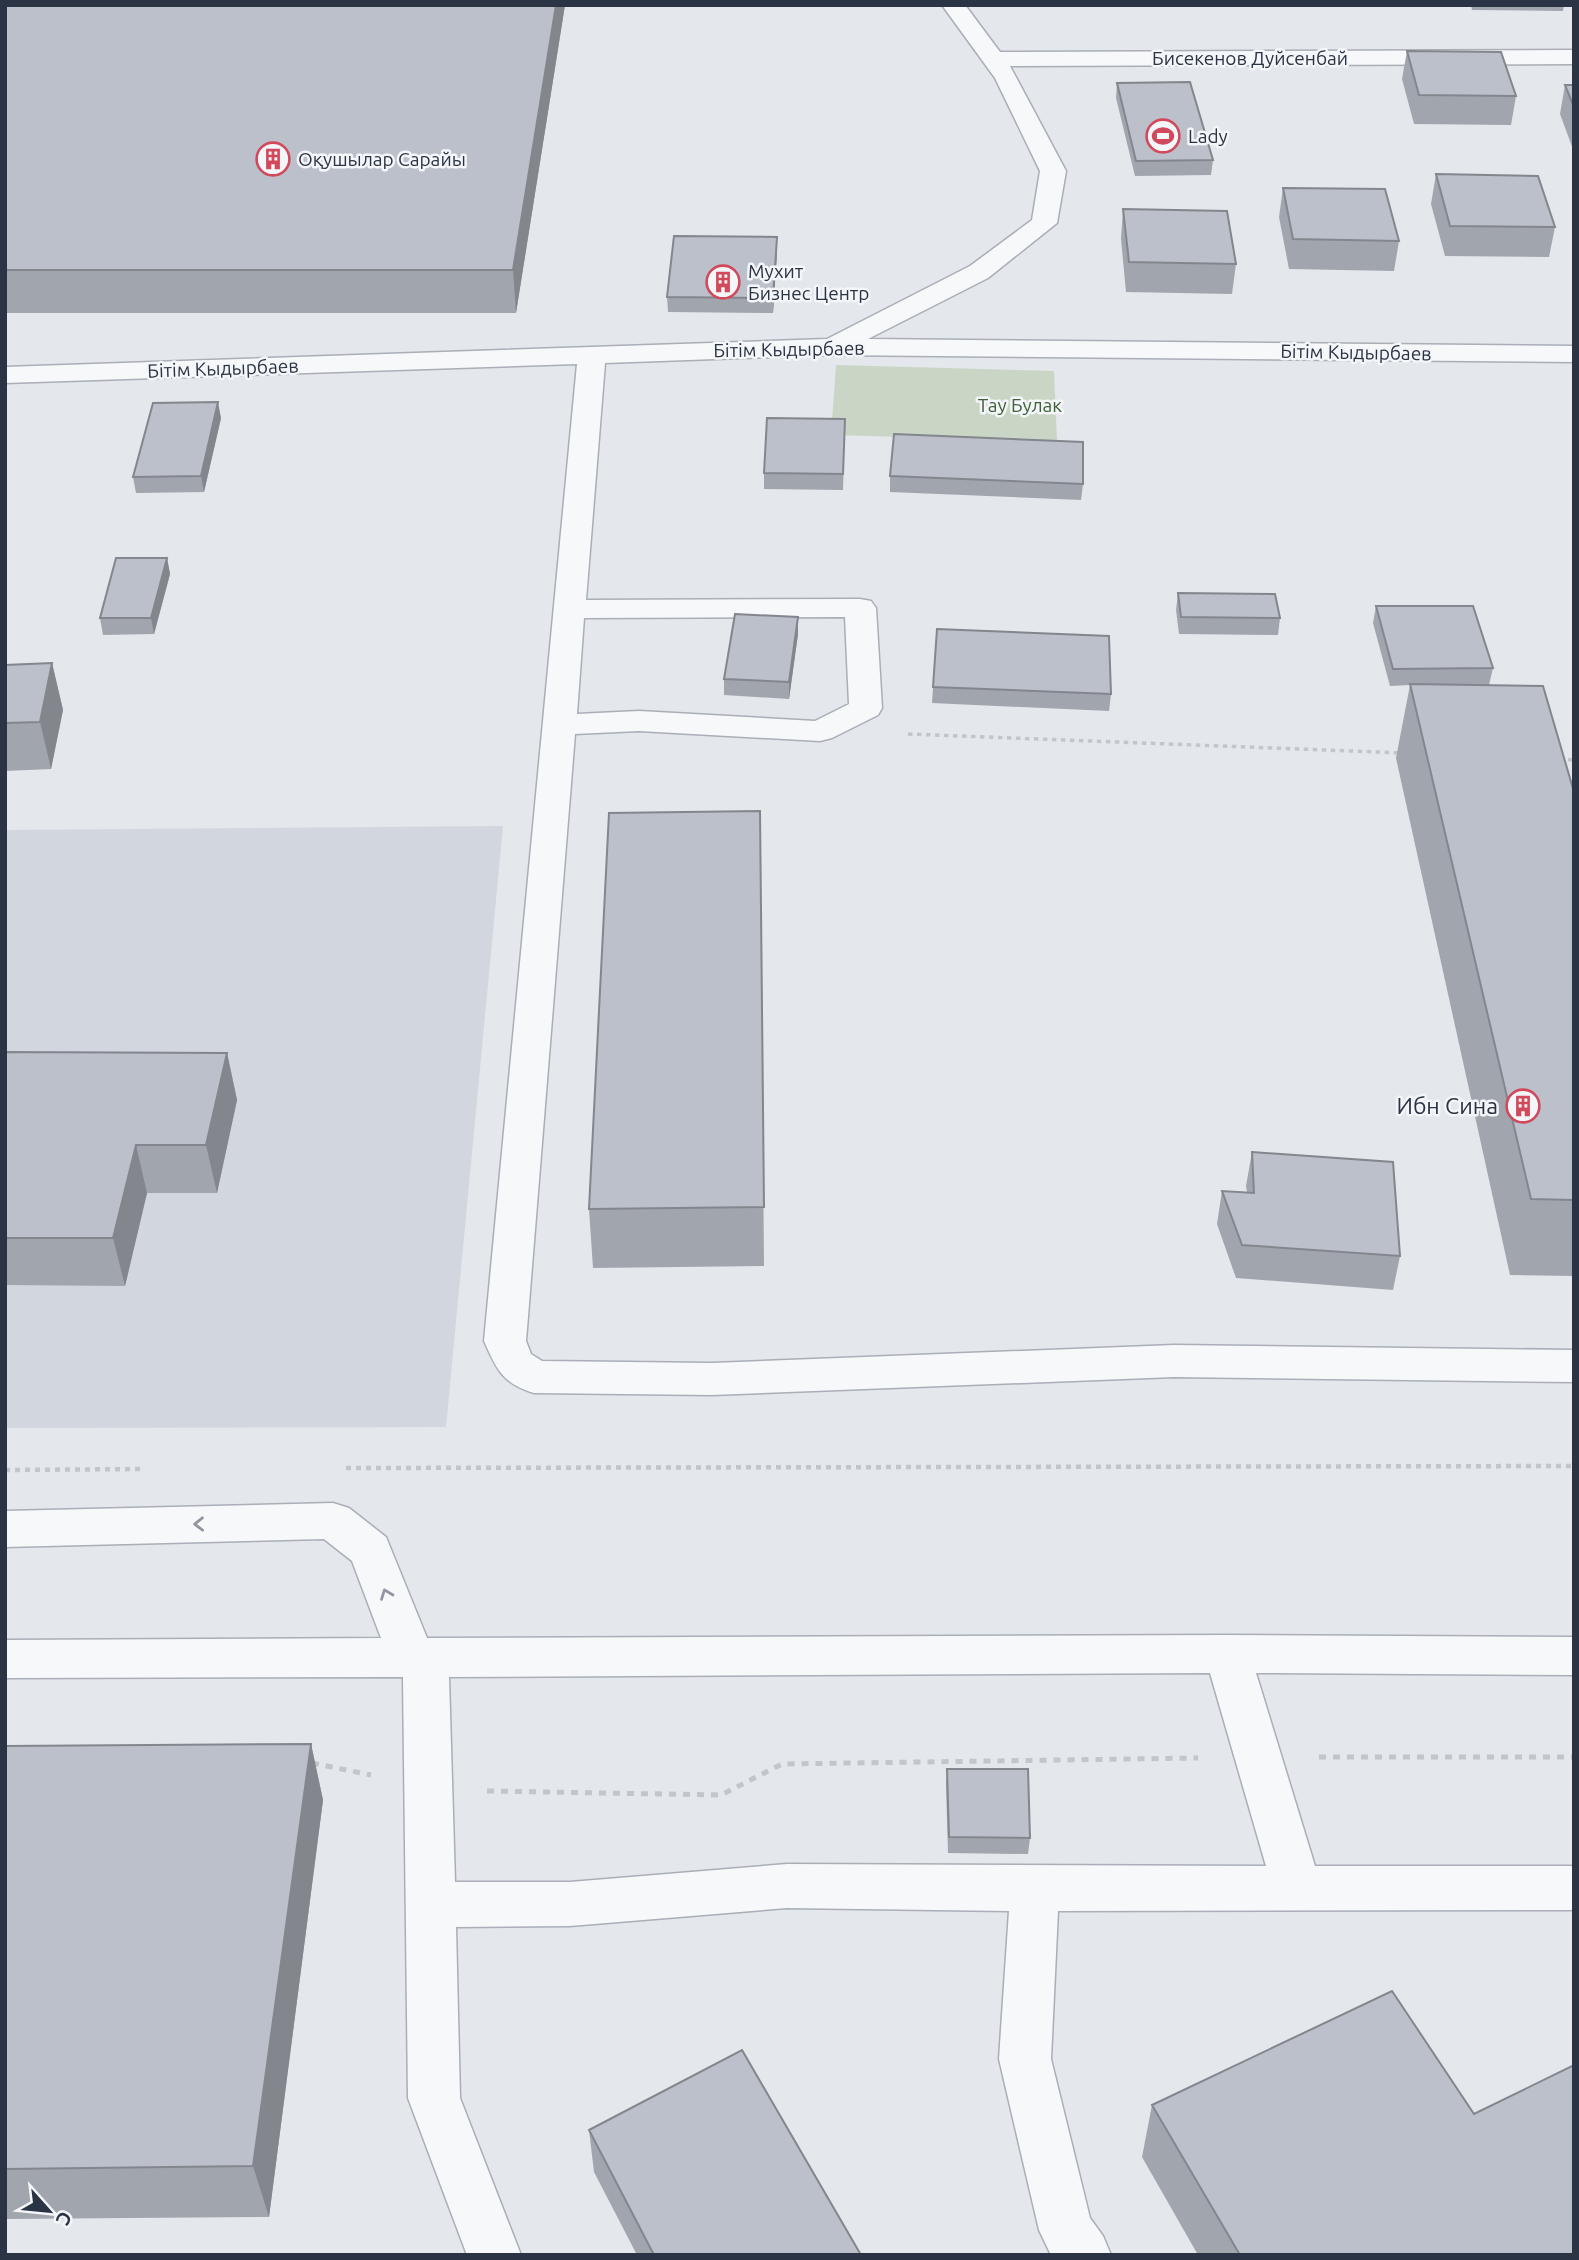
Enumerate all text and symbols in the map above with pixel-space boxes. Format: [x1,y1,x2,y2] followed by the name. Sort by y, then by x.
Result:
[1152,47,1348,69] street label: Бисекенов Дуйсенбай
[1144,117,1182,155] sports icon: Lady
[1188,125,1228,147] place label: Lady
[254,140,292,178] building icon: Оқушылар Сарайы
[298,148,466,170] place label: Оқушылар Сарайы
[748,260,869,304] place label: Мухит Бизнес Центр
[704,263,742,301] building icon: Мухит Бизнес Центр
[713,337,865,361] street label: Бiтiм Кыдырбаев
[1280,340,1432,364] street label: Бiтiм Кыдырбаев
[147,354,299,382] street label: Бiтiм Кыдырбаев
[978,394,1062,416] park label: Тау Булак
[1504,1087,1542,1125] building icon: Ибн Сина
[1396,1093,1498,1118] place label: Ибн Сина
[193,1516,204,1532] one-way arrow
[381,1588,395,1600] one-way arrow
[14,2176,84,2246] north arrow
[52,2208,77,2229] text: С

